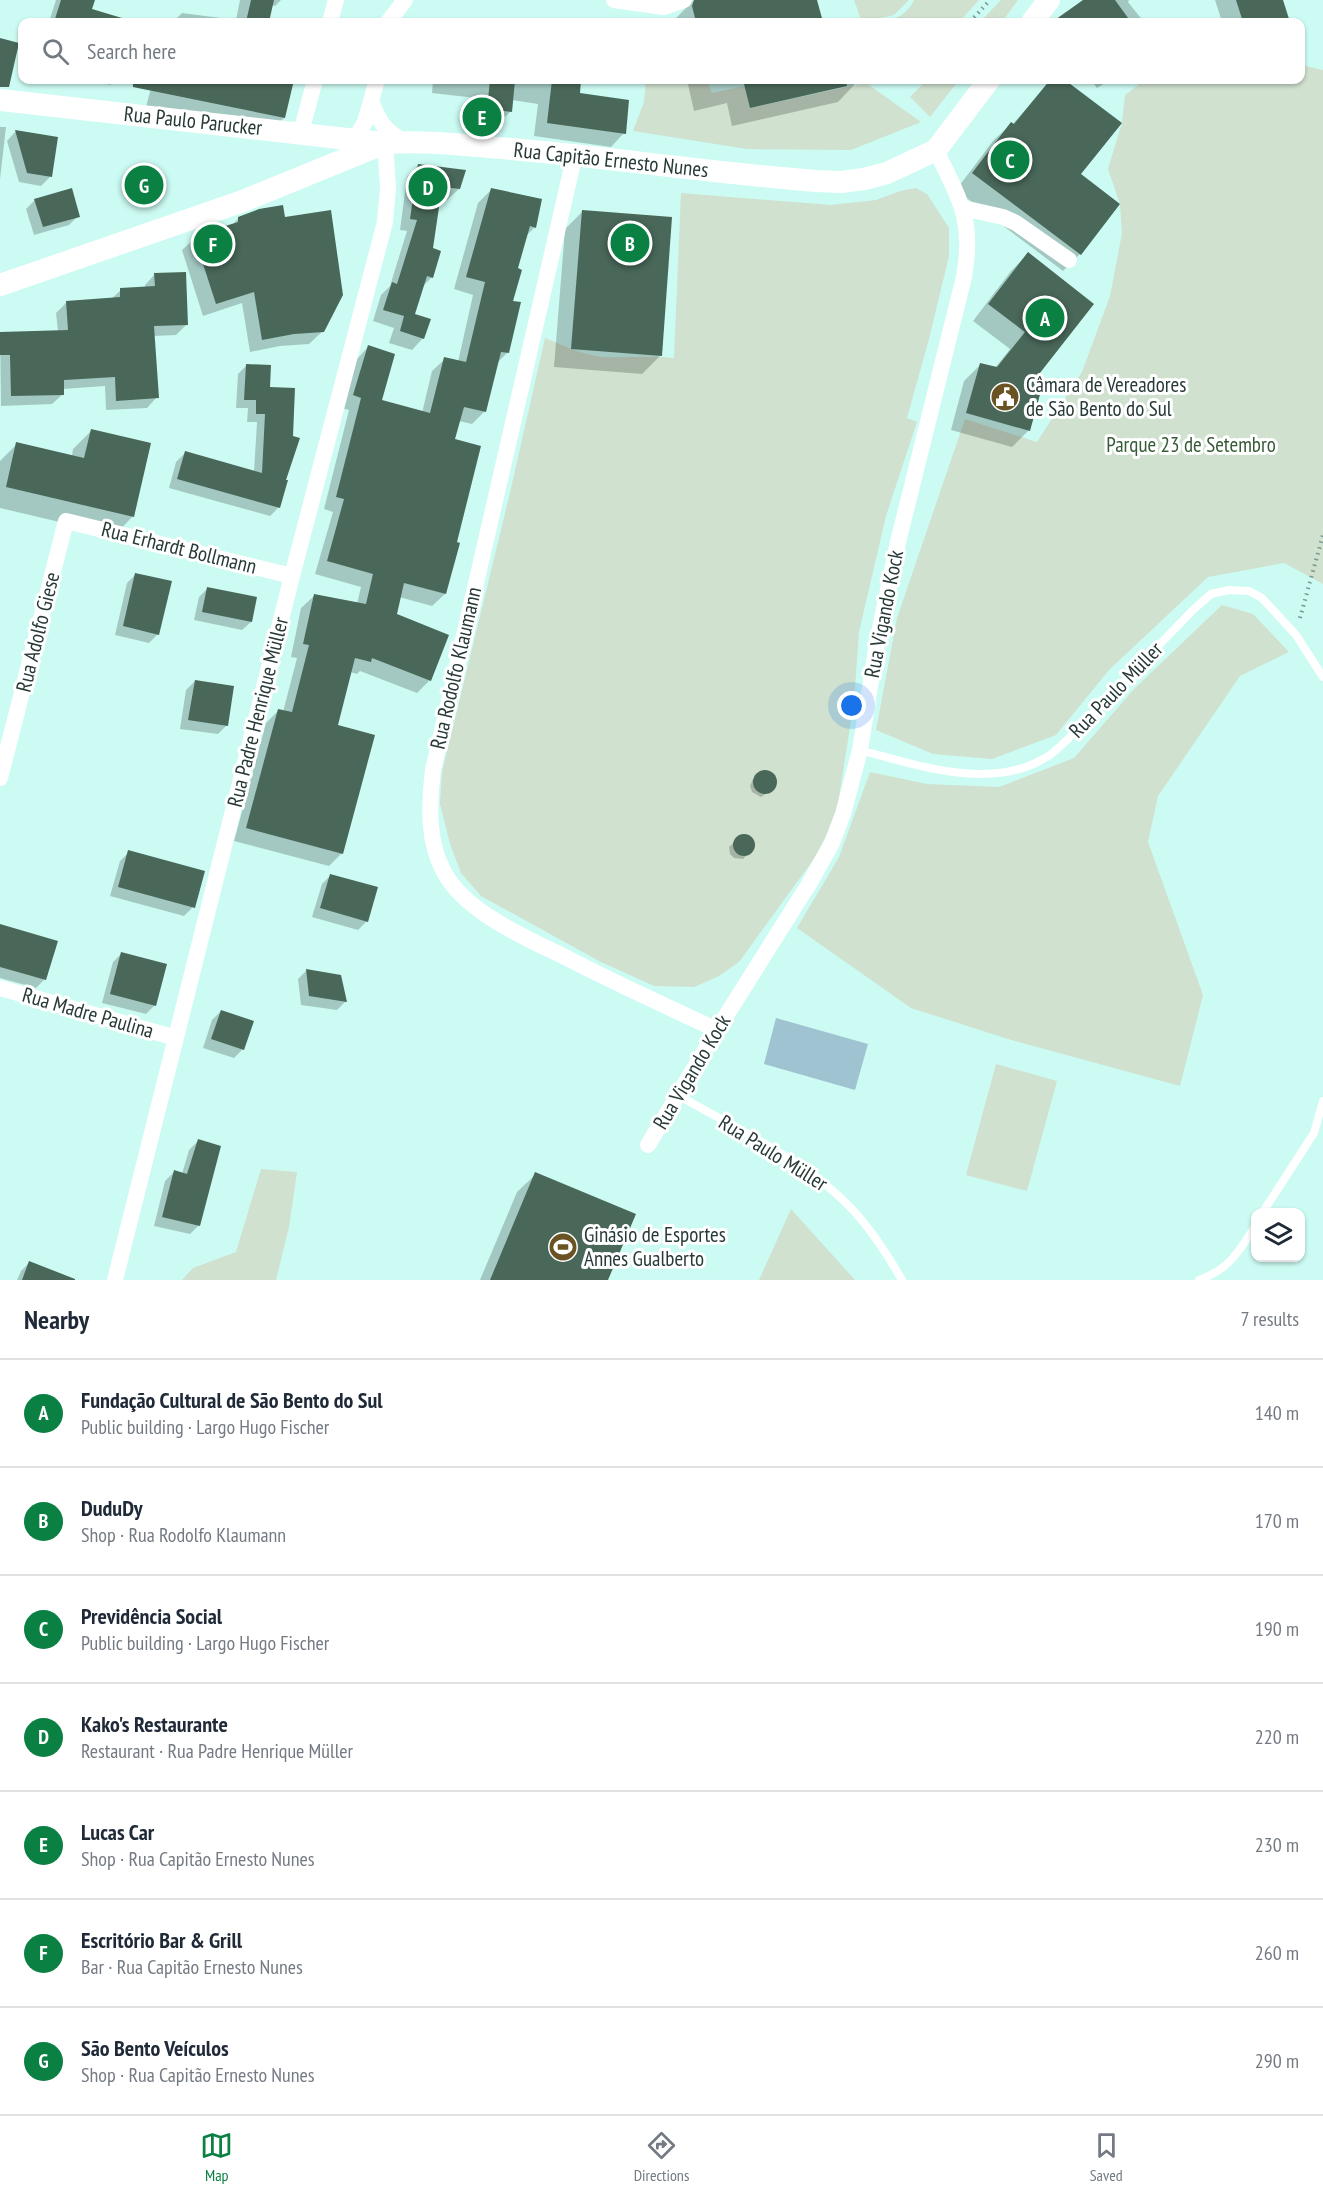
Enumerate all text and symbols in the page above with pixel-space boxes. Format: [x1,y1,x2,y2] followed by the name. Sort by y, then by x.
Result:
[18,18,1305,84] search box
[39,35,72,68] icon: search
[87,37,176,65] text: Search here
[462,94,502,140] pin: E
[123,100,264,141] street label: Rua Paulo Parucker
[512,136,710,183] street label: Rua Capitão Ernesto Nunes
[990,138,1030,182] pin: C
[124,162,164,207] pin: G
[408,164,448,210] pin: D
[610,220,650,266] pin: B
[194,222,232,266] pin: F
[1026,296,1064,340] pin: A
[1026,371,1186,422] place label: Câmara de Vereadores de São Bento do Sul
[989,381,1021,413] public building icon: Câmara de Vereadores de São Bento do Sul
[1106,431,1276,458] park label: Parque 23 de Setembro
[99,515,259,580] street label: Rua Erhardt Bollmann
[858,548,909,680] street label: Rua Vigando Kock
[10,569,65,695] street label: Rua Adolfo Giese
[424,584,487,752] street label: Rua Rodolfo Klaumann
[221,614,294,810] street label: Rua Padre Henrique Müller
[1063,636,1168,743] street label: Rua Paulo Müller
[837,691,866,720] your location
[19,981,157,1044] street label: Rua Madre Paulina
[647,1009,736,1134] street label: Rua Vigando Kock
[714,1108,833,1197] street label: Rua Paulo Müller
[1251,1208,1305,1262] map controls
[1251,1208,1305,1262] button: layers
[584,1221,726,1272] place label: Ginásio de Esportes Annes Gualberto
[547,1231,579,1263] sports icon: Ginásio de Esportes Annes Gualberto
[24,1303,89,1336] text: Nearby
[1241,1306,1299,1332] text: 7 results
[81,1386,383,1414] text: Fundação Cultural de São Bento do Sul
[38,1400,49,1426] text: A
[1255,1400,1299,1426] text: 140 m
[81,1414,329,1440] text: Public building · Largo Hugo Fischer
[81,1494,143,1522] text: DuduDy
[39,1508,48,1534] text: B
[1255,1508,1299,1534] text: 170 m
[81,1522,286,1548] text: Shop · Rua Rodolfo Klaumann
[81,1602,222,1630] text: Previdência Social
[39,1616,48,1642] text: C
[1255,1616,1299,1642] text: 190 m
[81,1630,329,1656] text: Public building · Largo Hugo Fischer
[81,1710,228,1738] text: Kako's Restaurante
[38,1724,49,1750] text: D
[1255,1724,1299,1750] text: 220 m
[81,1738,353,1764] text: Restaurant · Rua Padre Henrique Müller
[81,1818,154,1846] text: Lucas Car
[39,1832,48,1858] text: E
[1255,1832,1299,1858] text: 230 m
[81,1846,315,1872] text: Shop · Rua Capitão Ernesto Nunes
[81,1926,242,1954] text: Escritório Bar & Grill
[39,1940,48,1966] text: F
[1255,1940,1299,1966] text: 260 m
[81,1954,303,1980] text: Bar · Rua Capitão Ernesto Nunes
[81,2034,229,2062] text: São Bento Veículos
[38,2048,49,2074] text: G
[1255,2048,1299,2074] text: 290 m
[81,2062,315,2088] text: Shop · Rua Capitão Ernesto Nunes
[200,2129,233,2185] tab: Map
[634,2129,689,2185] tab: Directions
[1090,2129,1123,2185] tab: Saved

